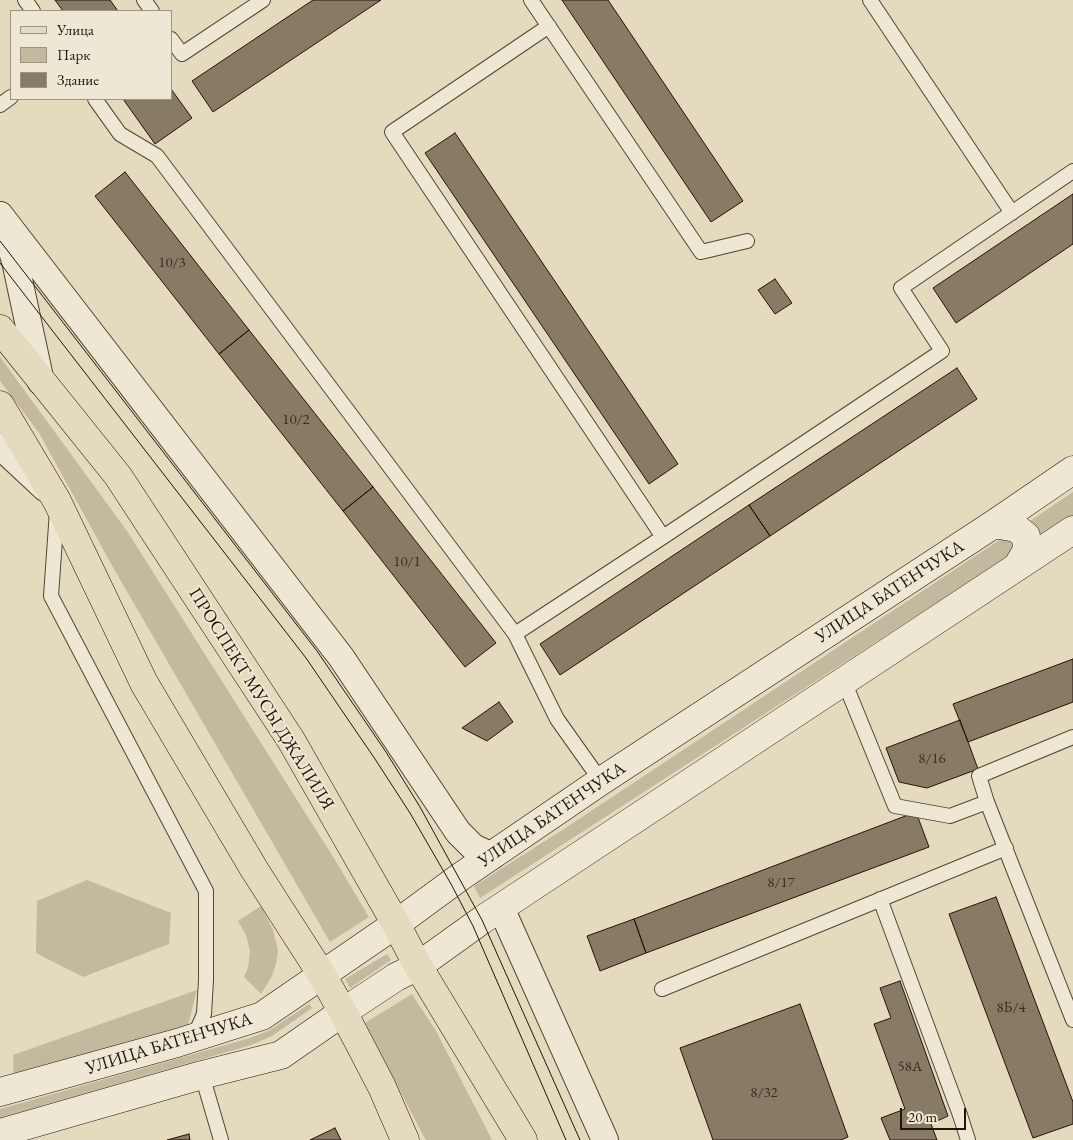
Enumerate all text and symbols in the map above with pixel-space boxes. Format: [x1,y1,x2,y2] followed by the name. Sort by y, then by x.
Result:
[10,10,172,100] legend
[57,20,94,39] text: Улица
[57,45,90,64] text: Парк
[57,70,99,89] text: Здание
[158,254,186,272] house number: 10/3
[282,411,310,429] house number: 10/2
[812,536,968,648] street label: УЛИЦА БАТЕНЧУКА
[393,553,421,571] house number: 10/1
[183,584,339,814] street label: ПРОСПЕКТ МУСЫ ДЖАЛИЛЯ
[918,750,946,768] house number: 8/16
[474,758,630,872] street label: УЛИЦА БАТЕНЧУКА
[767,874,795,892] house number: 8/17
[996,999,1026,1017] house number: 8Б/4
[83,1008,255,1080] street label: УЛИЦА БАТЕНЧУКА
[898,1058,922,1076] house number: 58А
[750,1084,778,1102] house number: 8/32
[903,1098,969,1130] scale bar
[908,1107,937,1126] text: 20 m

